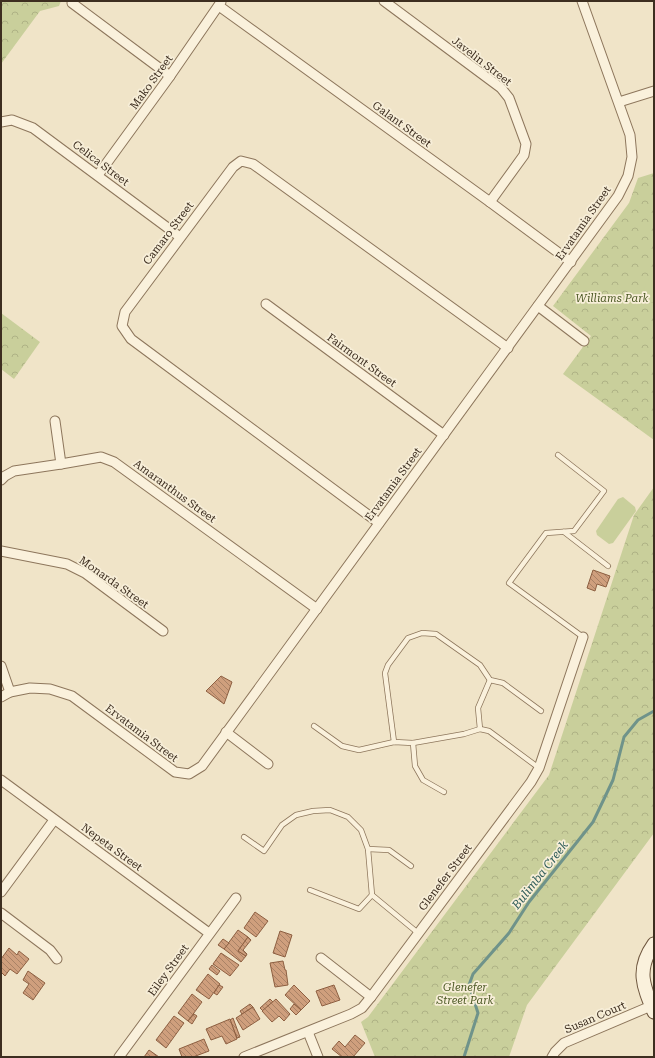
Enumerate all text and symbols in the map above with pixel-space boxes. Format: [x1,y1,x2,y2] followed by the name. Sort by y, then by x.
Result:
[449,34,514,89] street label: Javelin Street
[127,53,175,112] street label: Mako Street
[370,99,434,150] street label: Galant Street
[70,138,131,189] street label: Celica Street
[553,184,614,263] street label: Ervatamia Street
[141,199,196,267] street label: Camaro Street
[575,292,649,305] park label: Williams Park
[325,331,399,390] street label: Fairmont Street
[362,445,424,524] street label: Ervatamia Street
[131,457,218,526] street label: Amaranthus Street
[76,554,151,611] street label: Monarda Street
[103,702,181,765] street label: Ervatamia Street
[79,821,145,874] street label: Nepeta Street
[508,838,571,913] water label: Bulimba Creek
[416,841,475,913] street label: Glenefer Street
[145,942,192,999] street label: Eiley Street
[435,981,494,1007] park label: Glenefer Street Park
[563,999,628,1036] street label: Susan Court

